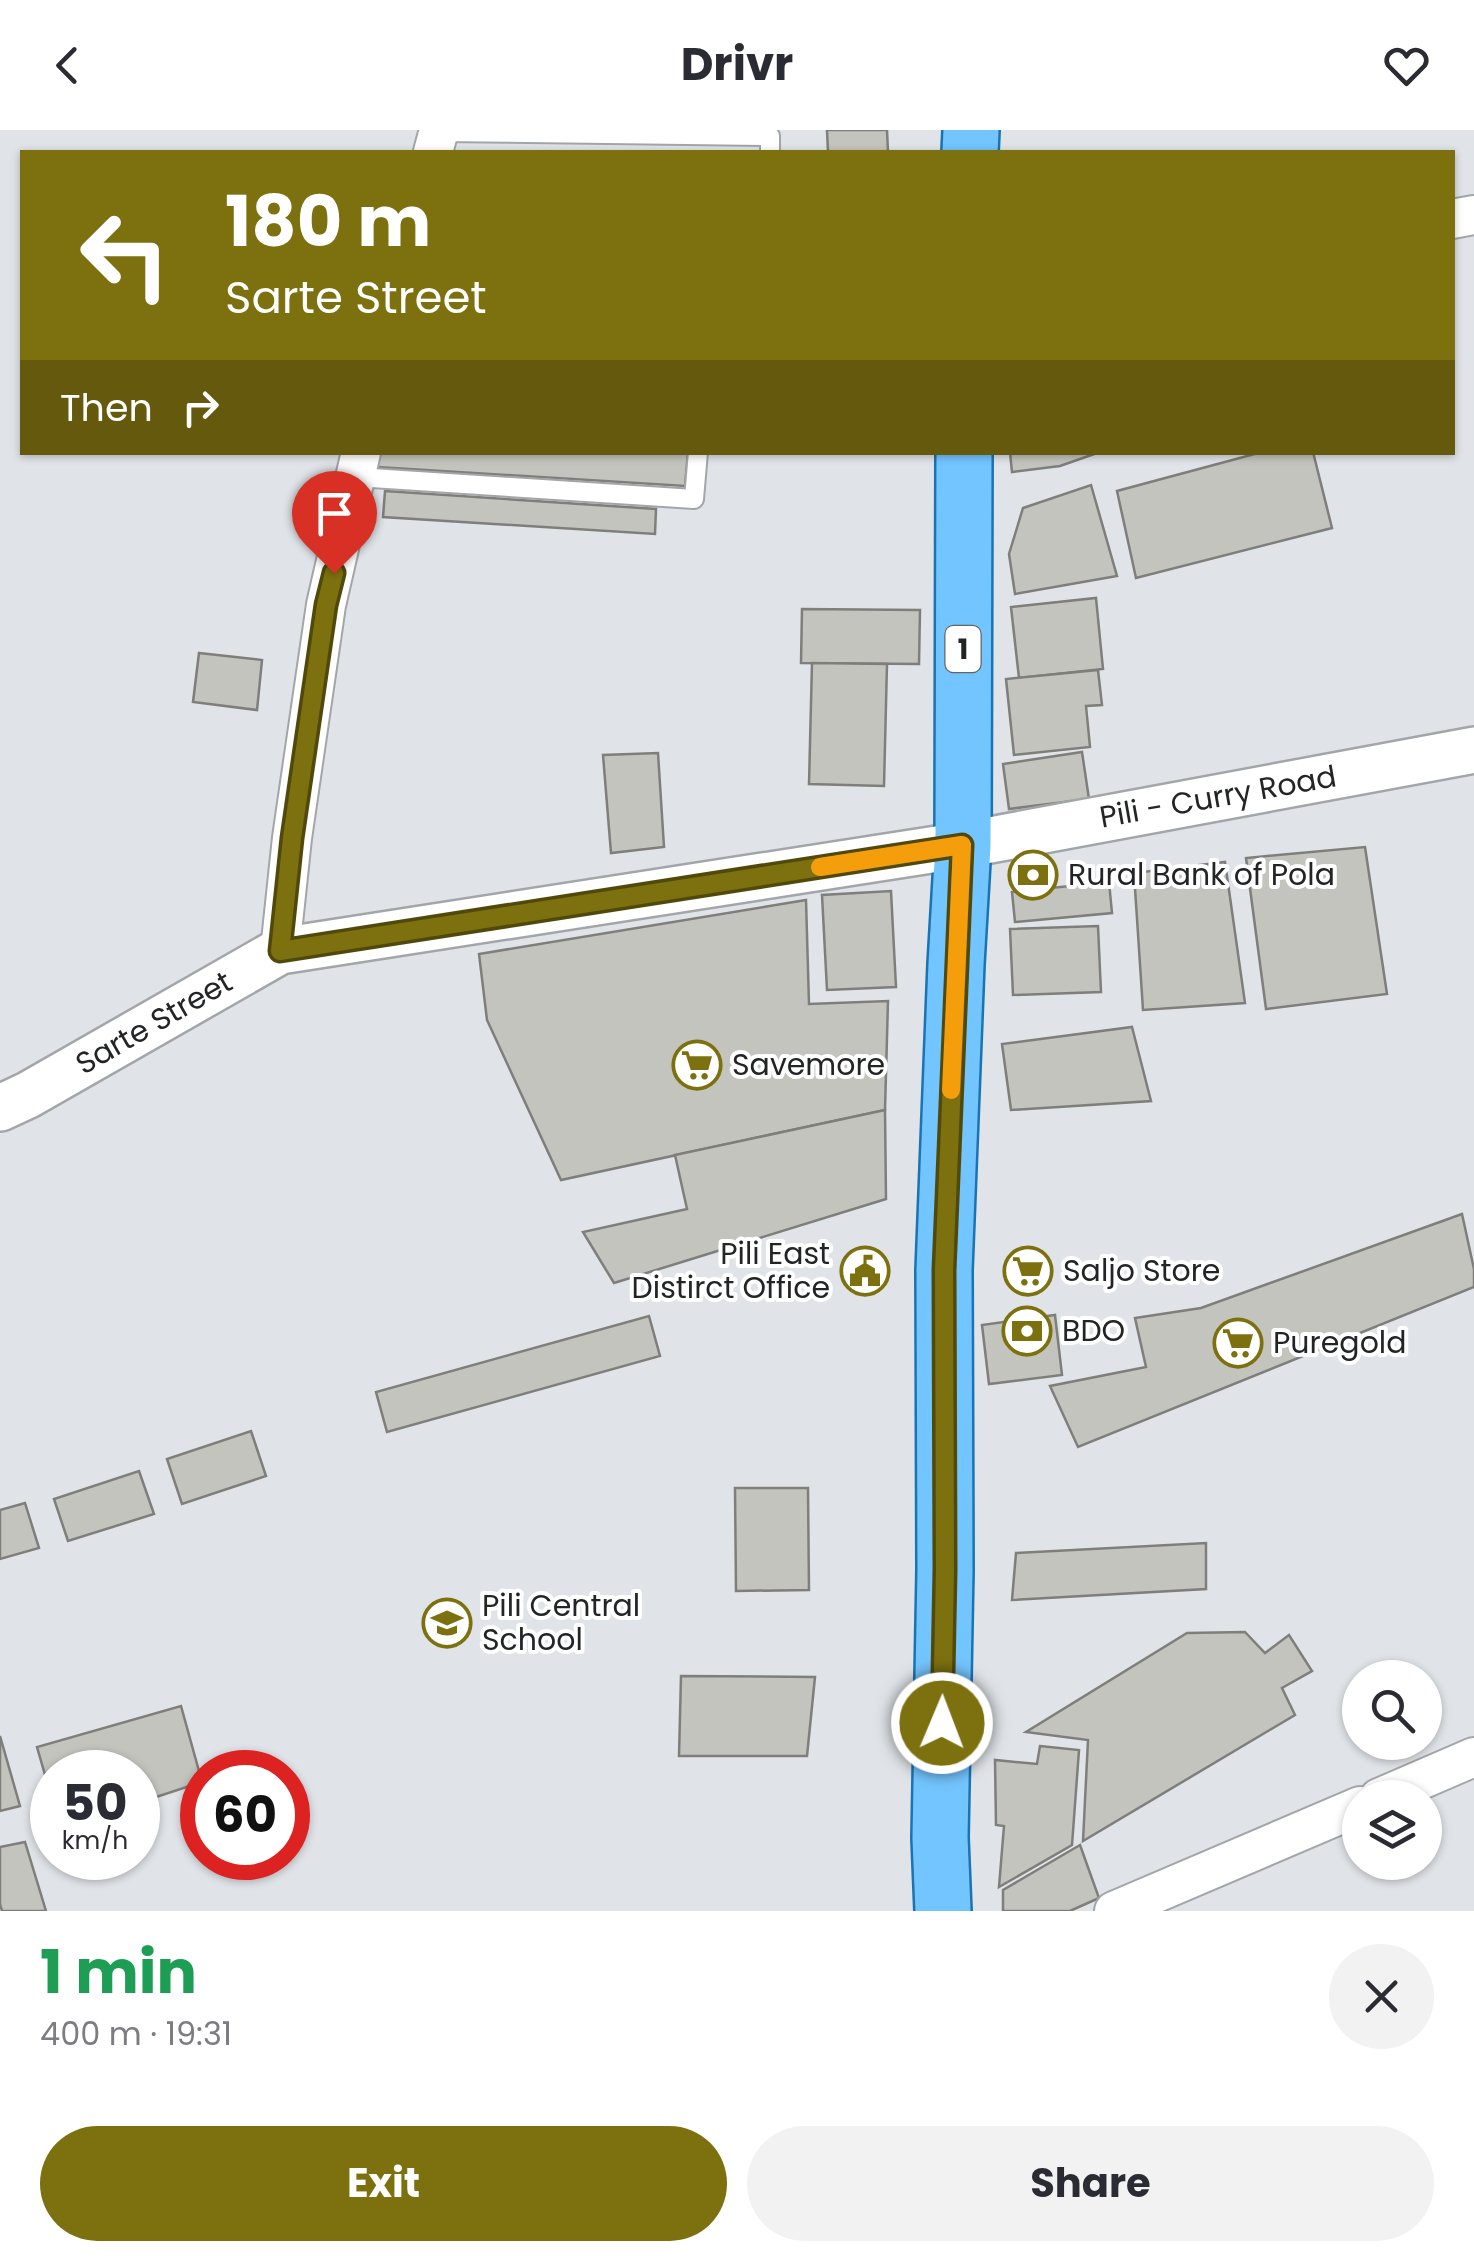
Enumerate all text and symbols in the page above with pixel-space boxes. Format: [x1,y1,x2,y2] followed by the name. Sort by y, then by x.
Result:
[681,33,793,96] text: Drivr
[40,38,95,93] icon: back
[1379,38,1434,93] icon: heart
[225,172,431,271] text: 180 m
[60,190,190,320] icon: left
[225,266,487,329] text: Sarte Street
[173,380,228,435] icon: right
[60,381,153,434] text: Then
[292,471,377,574] pin
[307,486,362,541] icon: arrive
[946,626,980,672] road number: 1
[1096,755,1340,838] street label: Pili - Curry Road
[1007,849,1059,901] bank icon: Rural Bank of Pola
[1068,853,1335,896] place label: Rural Bank of Pola
[67,960,240,1085] street label: Sarte Street
[671,1039,723,1091] supermarket icon: Savemore
[732,1043,885,1086] place label: Savemore
[632,1232,830,1309] place label: Pili East Distirct Office
[839,1245,891,1297] public building icon: Pili East Distirct Office
[1002,1245,1054,1297] supermarket icon: Saljo Store
[1063,1249,1220,1292] place label: Saljo Store
[1001,1305,1053,1357] bank icon: BDO
[1062,1309,1125,1352] place label: BDO
[1212,1317,1264,1369] supermarket icon: Puregold
[1273,1321,1407,1364] place label: Puregold
[482,1584,640,1661] place label: Pili Central School
[421,1597,473,1649] school or university icon: Pili Central School
[1342,1660,1442,1880] map controls
[1342,1660,1442,1760] button: search
[890,1671,994,1775] position arrow
[180,1750,310,1880] speed limit sign: 60
[62,1767,128,1838] text: 50
[1342,1780,1442,1880] button: layers
[62,1823,128,1858] text: km/h
[40,1930,197,2014] text: 1 min
[1329,1944,1434,2049] button: close
[40,2011,232,2056] text: 400 m · 19:31
[40,2126,727,2241] button: Exit
[747,2126,1434,2241] button: Share

